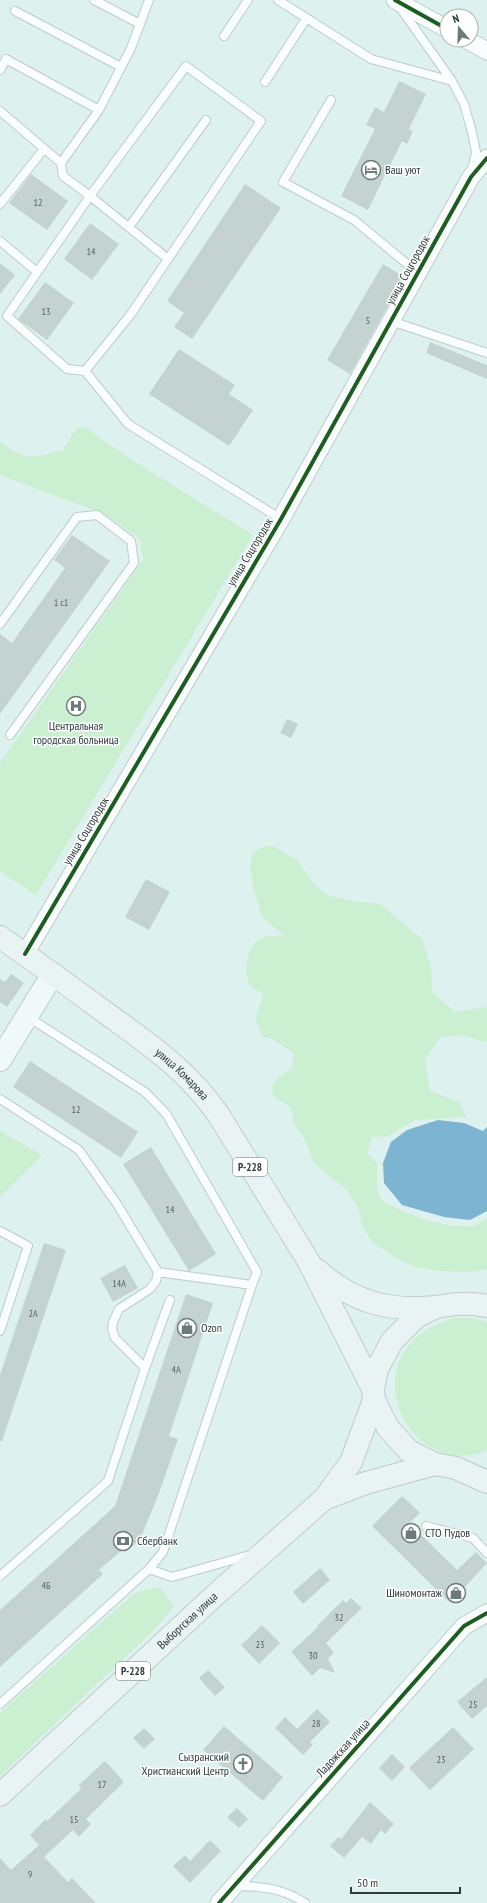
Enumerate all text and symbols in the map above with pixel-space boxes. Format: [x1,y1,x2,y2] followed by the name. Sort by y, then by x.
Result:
[439,8,479,48] north arrow
[451,11,461,26] text: N
[360,159,382,181] hotel icon: Ваш уют
[385,162,420,177] place label: Ваш уют
[34,196,43,209] house number: 12
[382,232,433,307] street label: улица Соцгородок
[87,245,96,258] house number: 14
[42,305,51,318] house number: 13
[366,314,370,327] house number: 5
[223,515,276,589] street label: улица Соцгородок
[54,596,68,609] house number: 1 с1
[65,695,87,717] hospital icon: Центральная городская больница
[33,718,119,747] place label: Центральная городская больница
[59,794,112,868] street label: улица Соцгородок
[152,1044,212,1103] street label: улица Комарова
[72,1103,81,1116] house number: 12
[233,1158,267,1176] road number: Р-228
[166,1203,175,1216] house number: 14
[112,1277,126,1290] house number: 14А
[28,1307,38,1320] house number: 2А
[176,1317,198,1339] shop icon: Ozon
[201,1320,222,1335] place label: Ozon
[171,1363,181,1376] house number: 4А
[400,1522,422,1544] shop icon: СТО Пудов
[425,1525,470,1540] place label: СТО Пудов
[112,1530,134,1552] bank icon: Сбербанк
[137,1533,178,1548] place label: Сбербанк
[42,1579,51,1592] house number: 4Б
[445,1582,467,1604] shop icon: Шиномонтаж
[386,1585,443,1600] place label: Шиномонтаж
[154,1589,220,1652] street label: Выборгская улица
[335,1611,344,1624] house number: 32
[256,1638,265,1651] house number: 23
[309,1649,318,1662] house number: 30
[116,1662,150,1680] road number: Р-228
[469,1698,478,1711] house number: 25
[312,1715,373,1781] street label: Ладожская улица
[312,1717,321,1730] house number: 28
[142,1749,229,1778] place label: Сызранский Христианский Центр
[232,1753,254,1775] church icon: Сызранский Христианский Центр
[437,1753,446,1766] house number: 23
[98,1778,107,1791] house number: 17
[70,1813,79,1826] house number: 15
[28,1868,32,1881] house number: 9
[351,1869,460,1895] scale bar
[357,1875,378,1890] text: 50 m

